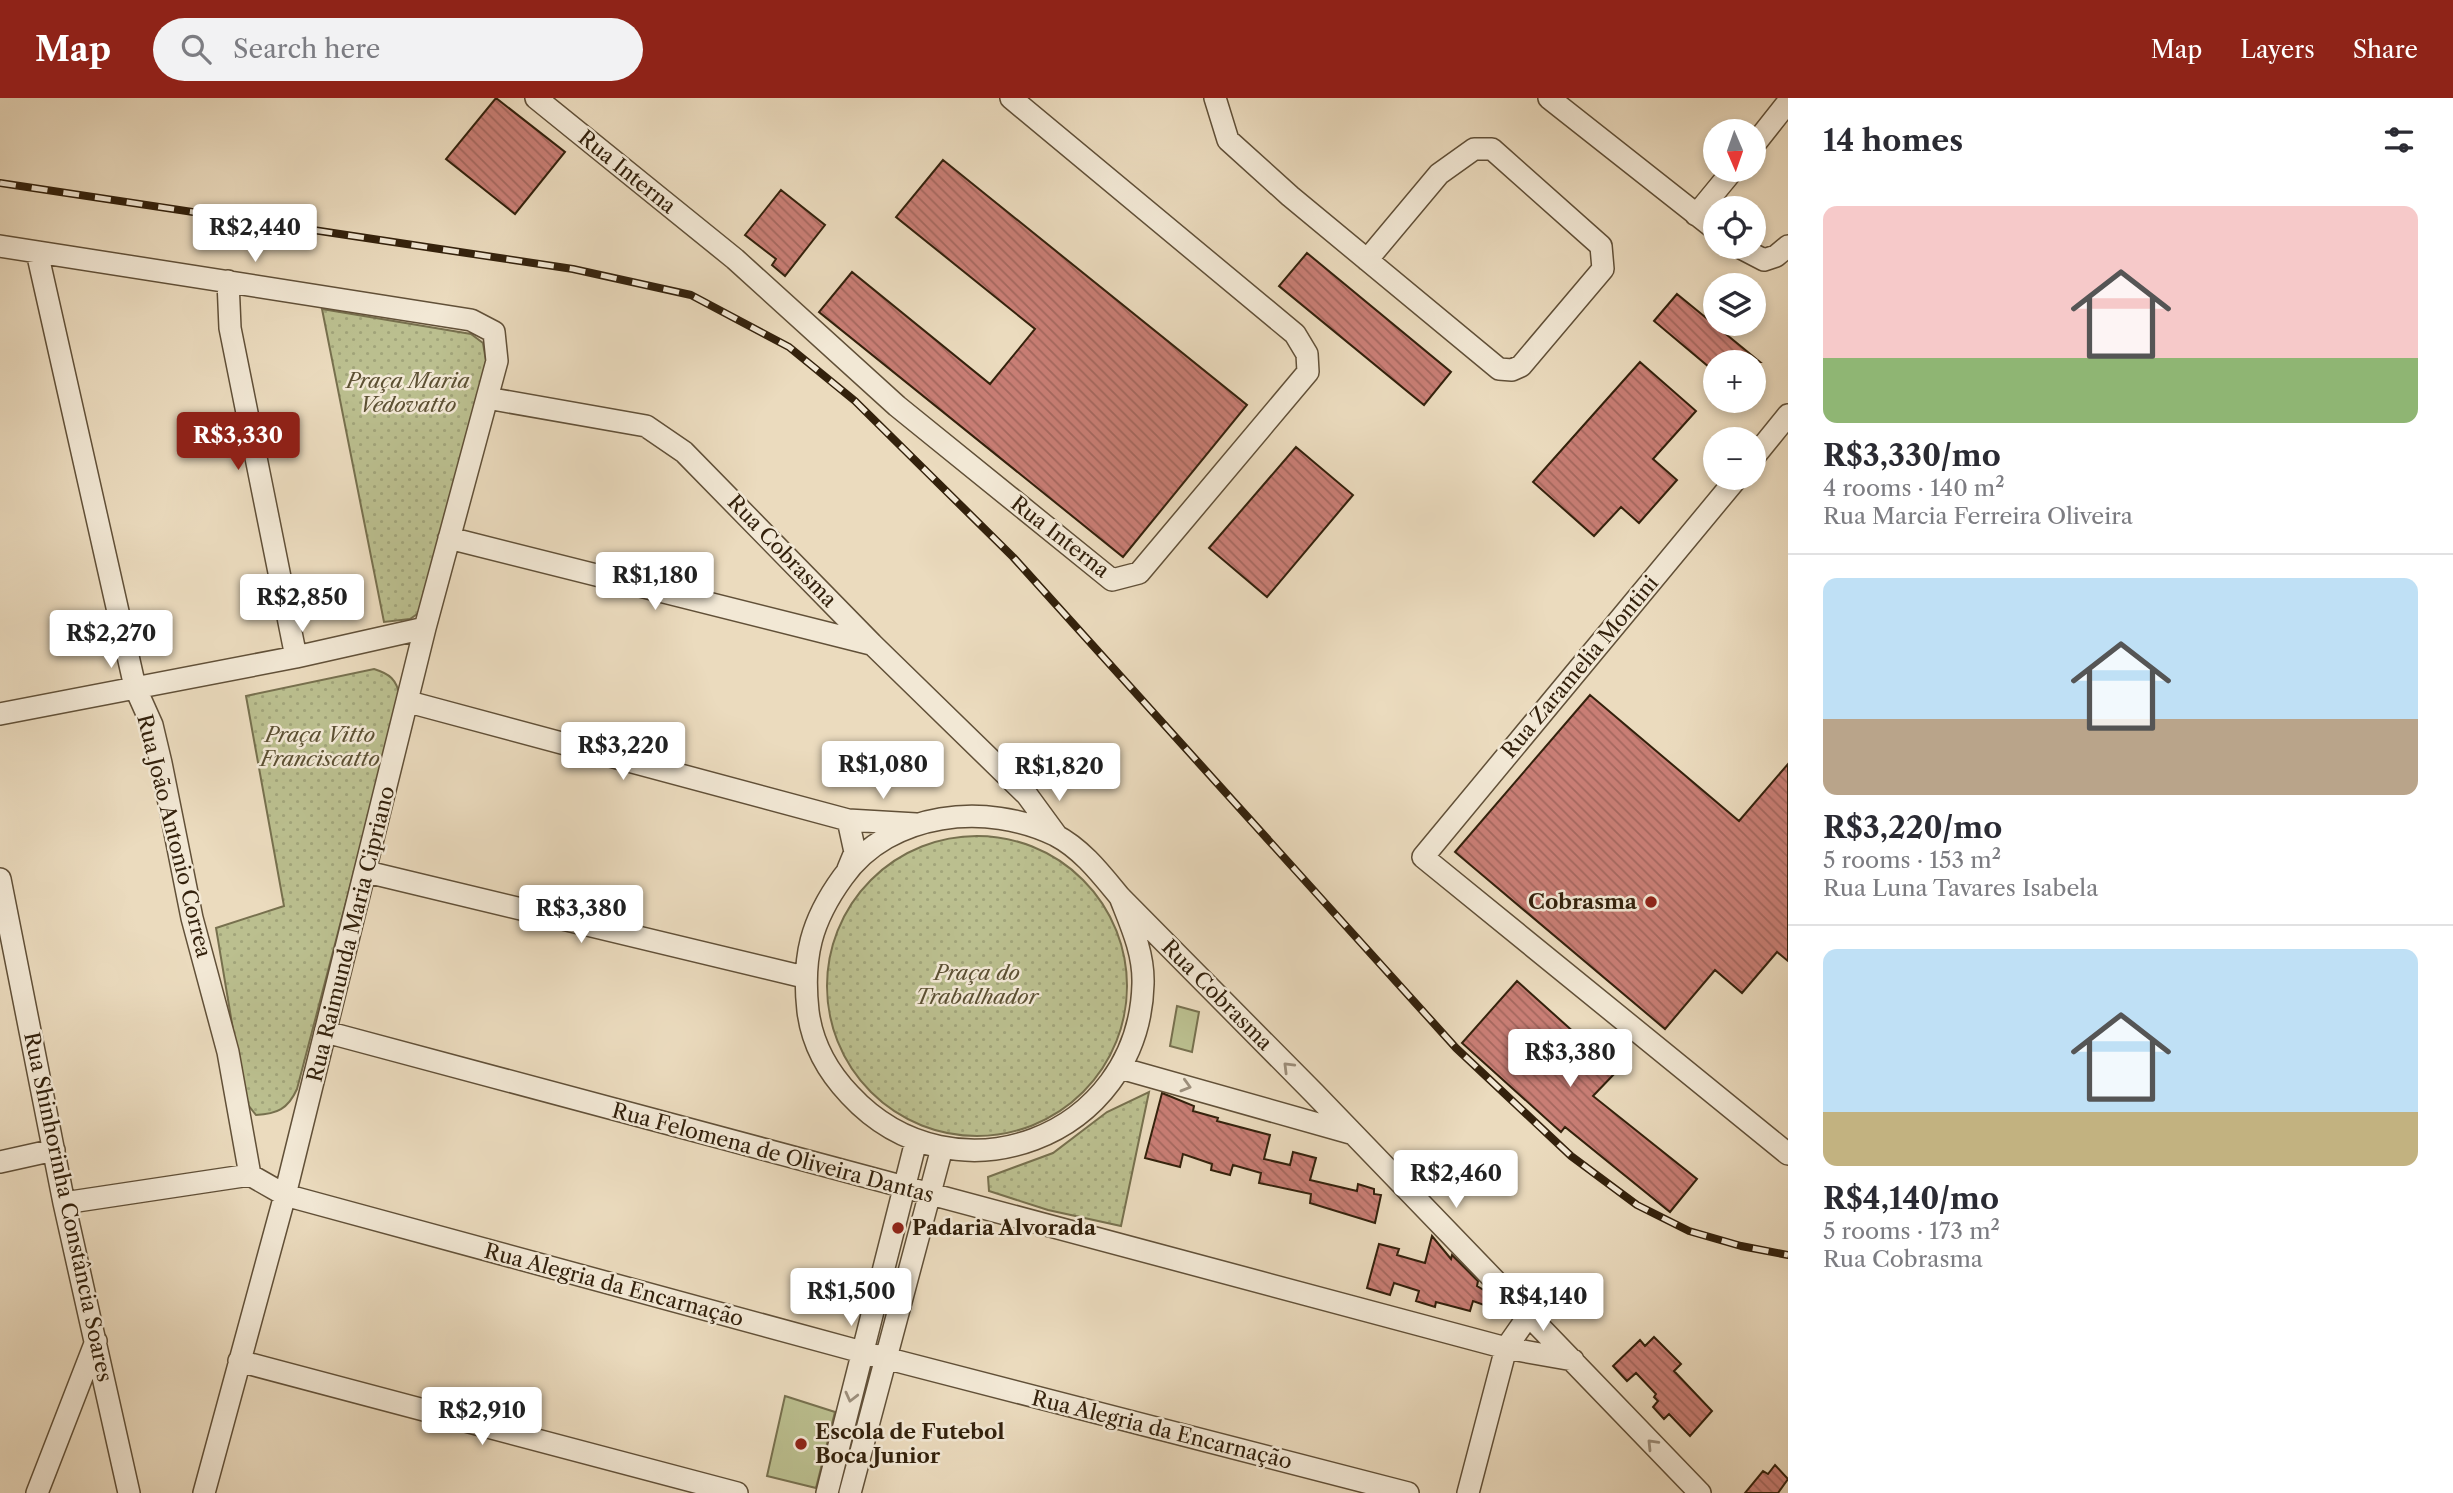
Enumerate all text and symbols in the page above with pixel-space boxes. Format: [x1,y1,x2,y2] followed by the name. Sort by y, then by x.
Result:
[153,18,643,81] search box
[35,29,111,70] text: Map
[177,30,215,68] icon: search
[233,33,380,65] text: Search here
[2151,35,2202,64] text: Map
[2240,35,2315,64] text: Layers
[2353,35,2418,64] text: Share
[1703,119,1766,182] north arrow
[1703,119,1766,490] map controls
[2380,121,2418,159] icon: filters
[1823,122,1963,159] text: 14 homes
[574,125,682,219] street label: Rua Interna
[1703,196,1766,259] button: locate
[190,204,320,264] pin: R$2,440
[209,213,301,241] text: R$2,440
[2058,251,2184,377] icon: home
[1703,273,1766,336] button: layers
[1703,350,1766,413] button: +
[344,368,470,417] park label: Praça Maria Vedovatto
[173,412,303,472] pin: R$3,330
[193,421,283,449] text: R$3,330
[1703,427,1766,490] button: −
[1823,437,2001,474] text: R$3,330/mo
[1823,474,2005,502] text: 4 rooms · 140 m²
[723,489,843,613] street label: Rua Cobrasma
[1006,490,1115,583] street label: Rua Interna
[1823,502,2133,530] text: Rua Marcia Ferreira Oliveira
[590,552,720,612] pin: R$1,180
[612,561,698,589] text: R$1,180
[1496,570,1663,763] street label: Rua Zaramelia Montini
[237,574,367,634] pin: R$2,850
[256,583,348,611] text: R$2,850
[46,610,176,670] pin: R$2,270
[66,619,156,647] text: R$2,270
[2058,623,2184,749] icon: home
[132,712,217,961] street label: Rua João Antonio Correa
[258,722,380,771] park label: Praça Vitto Franciscatto
[558,722,688,782] pin: R$3,220
[577,731,669,759] text: R$3,220
[818,742,948,801] pin: R$1,080
[994,744,1124,803] pin: R$1,820
[838,750,928,778] text: R$1,080
[1014,752,1104,780] text: R$1,820
[302,783,399,1084] street label: Rua Raimunda Maria Cipriano
[1823,809,2002,846] text: R$3,220/mo
[1823,846,2001,874] text: 5 rooms · 153 m²
[1823,874,2098,902] text: Rua Luna Tavares Isabela
[516,886,646,945] pin: R$3,380
[1528,889,1638,914] place label: Cobrasma
[535,894,627,922] text: R$3,380
[1643,894,1659,910] marker: Cobrasma
[1157,934,1278,1056] street label: Rua Cobrasma
[916,960,1040,1009] park label: Praça do Trabalhador
[2058,994,2184,1120] icon: home
[19,1030,118,1384] street label: Rua Shinhorinha Constância Soares
[1505,1030,1635,1089] pin: R$3,380
[1524,1038,1616,1066] text: R$3,380
[1284,1062,1297,1075] one-way arrow
[1179,1077,1191,1092] one-way arrow
[610,1097,937,1208] street label: Rua Felomena de Oliveira Dantas
[1391,1150,1521,1210] pin: R$2,460
[1410,1159,1502,1187] text: R$2,460
[1823,1180,1999,1217] text: R$4,140/mo
[912,1215,1097,1240] place label: Padaria Alvorada
[1823,1217,2000,1245] text: 5 rooms · 173 m²
[890,1220,906,1236] marker: Padaria Alvorada
[482,1238,746,1331] street label: Rua Alegria da Encarnação
[1823,1245,1983,1273] text: Rua Cobrasma
[786,1268,916,1328] pin: R$1,500
[1478,1274,1608,1333] pin: R$4,140
[806,1277,896,1305] text: R$1,500
[1498,1282,1588,1310] text: R$4,140
[1029,1385,1295,1474] street label: Rua Alegria da Encarnação
[417,1388,547,1447] pin: R$2,910
[845,1391,859,1403] one-way arrow
[438,1396,526,1424] text: R$2,910
[815,1419,1005,1468] place label: Escola de Futebol Boca Junior
[793,1436,809,1452] marker: Escola de Futebol Boca Junior
[1648,1439,1661,1452] one-way arrow

